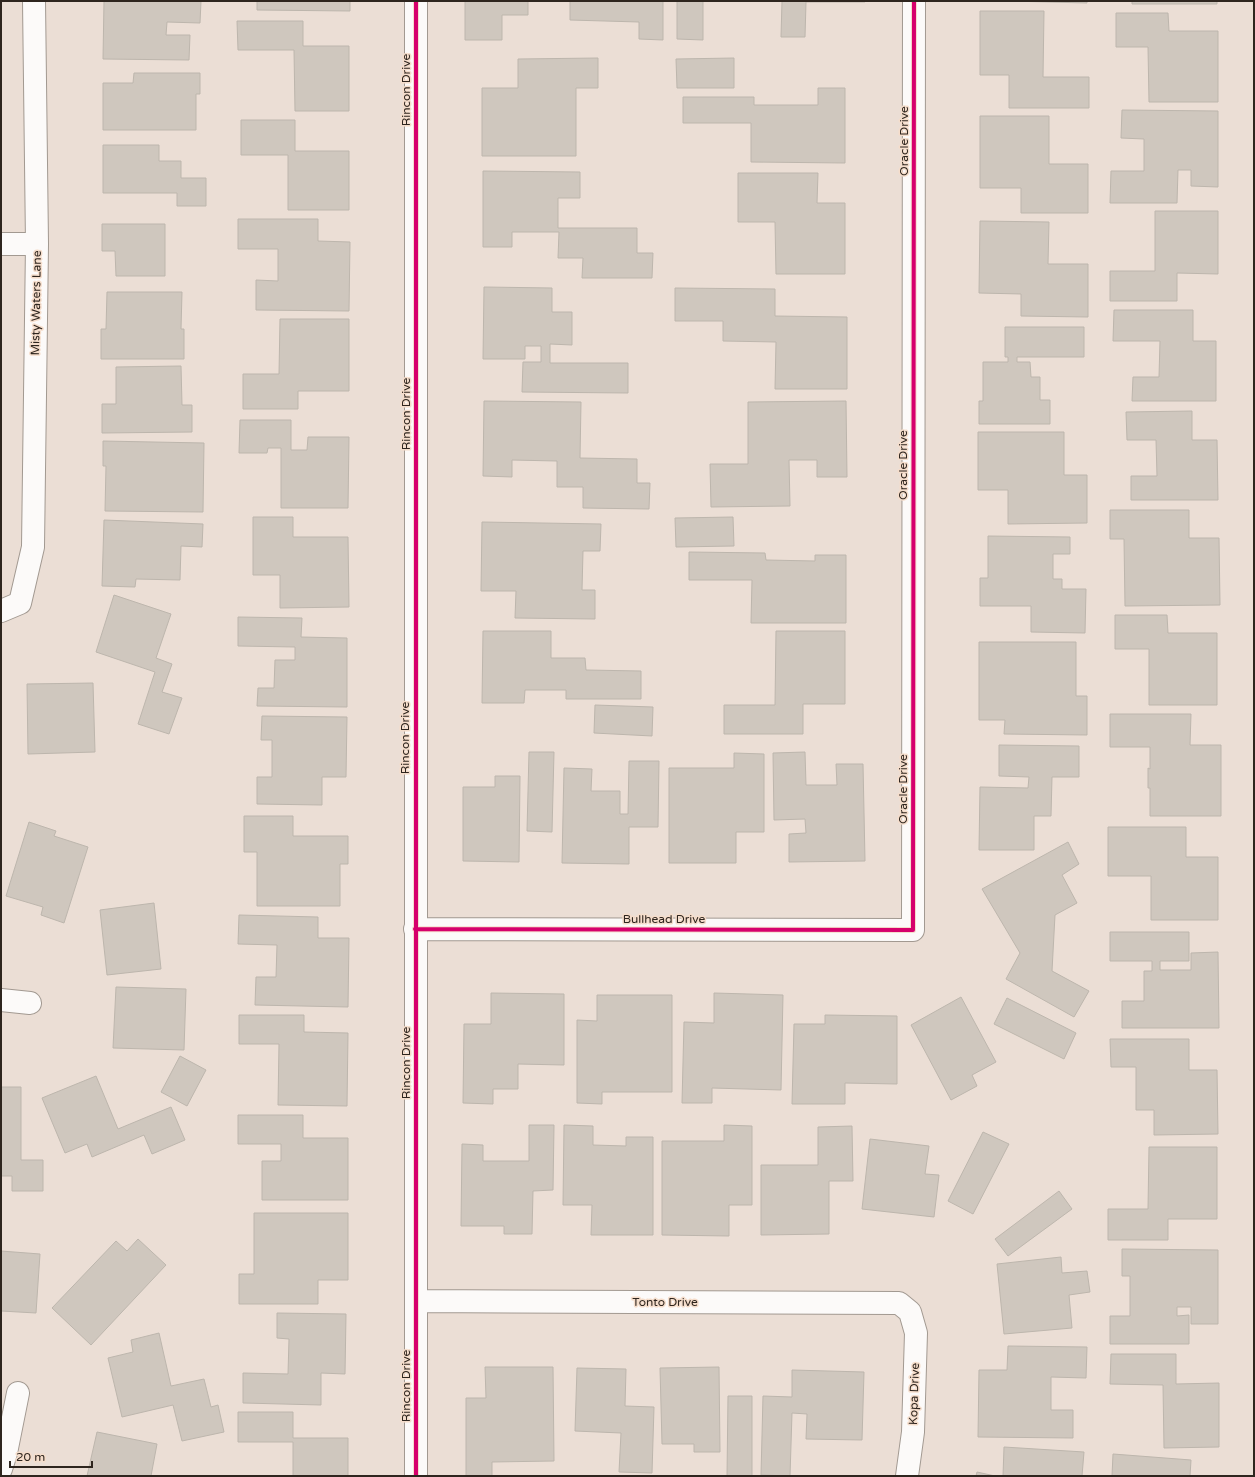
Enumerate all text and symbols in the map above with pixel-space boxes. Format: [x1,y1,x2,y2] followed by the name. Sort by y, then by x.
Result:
[399,54,413,126] street label: Rincon Drive
[897,106,911,176] street label: Oracle Drive
[28,250,44,356] street label: Misty Waters Lane
[399,378,413,450] street label: Rincon Drive
[896,430,910,500] street label: Oracle Drive
[398,702,412,774] street label: Rincon Drive
[896,754,910,824] street label: Oracle Drive
[623,912,706,926] street label: Bullhead Drive
[399,1027,413,1099] street label: Rincon Drive
[632,1295,698,1309] street label: Tonto Drive
[399,1350,413,1422] street label: Rincon Drive
[906,1362,922,1425] street label: Kopa Drive
[10,1443,92,1469] scale bar
[16,1450,45,1464] text: 20 m

